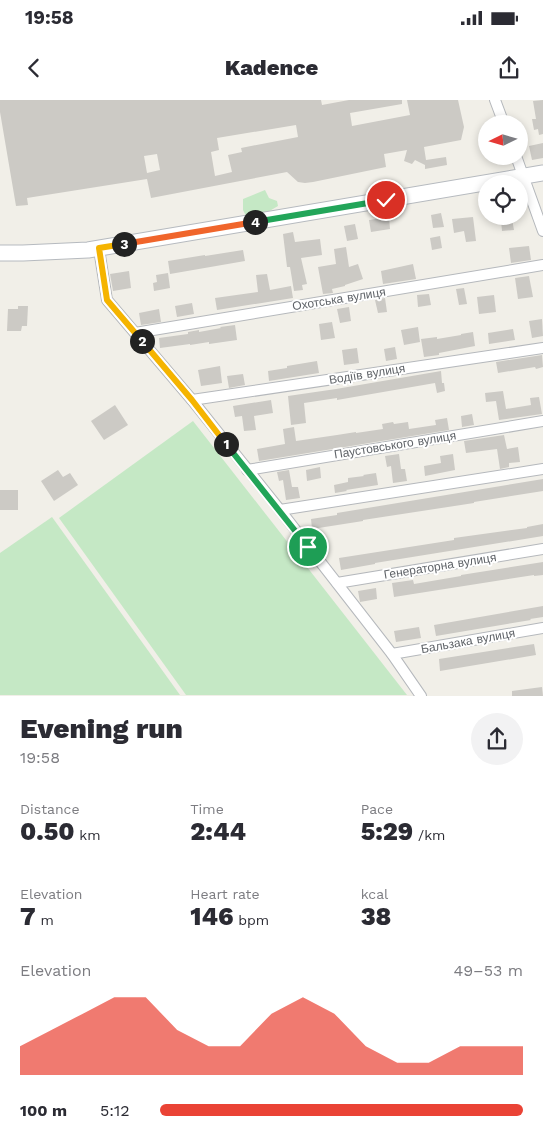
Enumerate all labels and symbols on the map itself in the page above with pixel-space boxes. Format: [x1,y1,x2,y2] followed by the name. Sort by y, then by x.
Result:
[478,115,528,165] north arrow
[365,179,407,221] pin
[242,210,268,234] pin: 4
[112,232,136,256] pin: 3
[291,285,387,313] street label: Охотська вулиця
[130,328,154,354] pin: 2
[328,361,406,387] street label: Водіїв вулиця
[333,428,457,462] street label: Паустовського вулиця
[214,432,238,456] pin: 1
[287,526,329,568] pin
[383,550,497,582] street label: Генераторна вулиця
[420,626,516,656] street label: Бальзака вулиця

